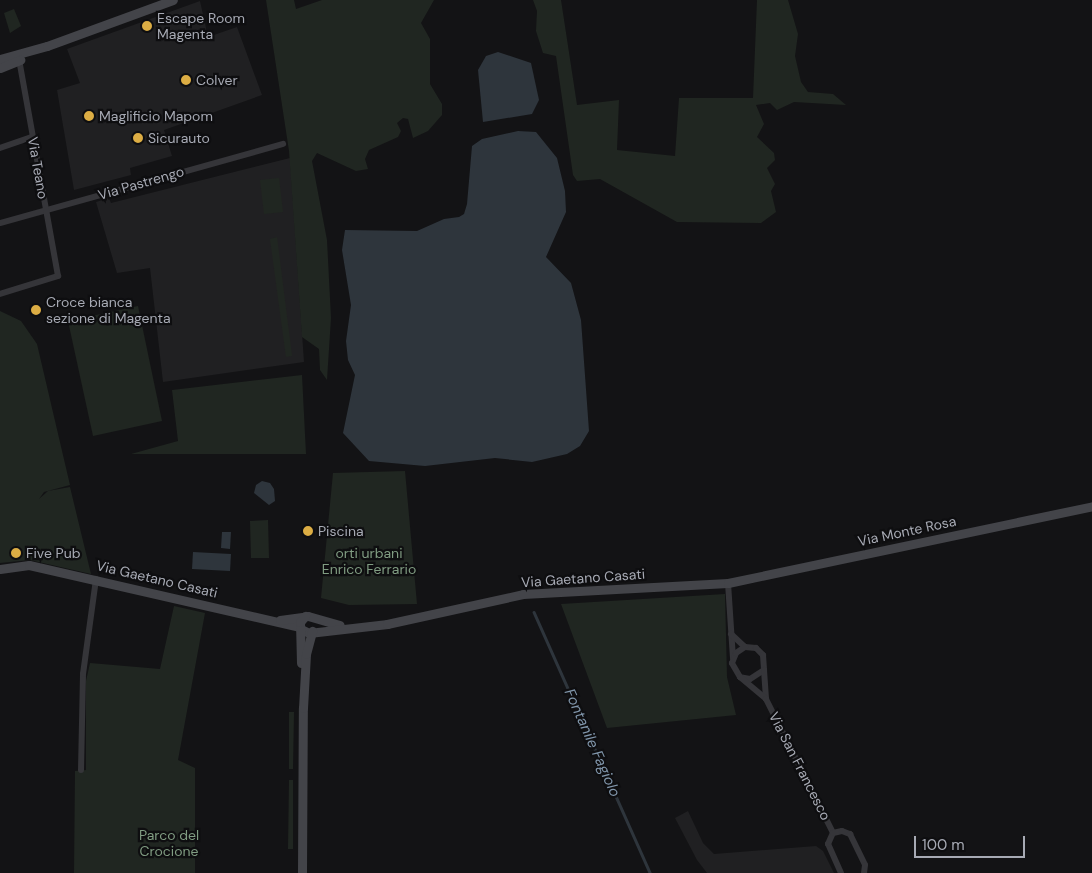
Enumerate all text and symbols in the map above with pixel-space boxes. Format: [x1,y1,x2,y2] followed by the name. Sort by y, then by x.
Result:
[157,10,245,42] place label: Escape Room Magenta
[141,20,153,32] marker: Escape Room Magenta
[196,72,238,88] place label: Colver
[180,74,192,86] marker: Colver
[99,108,213,124] place label: Maglificio Mapom
[83,110,95,122] marker: Maglificio Mapom
[148,130,210,146] place label: Sicurauto
[132,132,144,144] marker: Sicurauto
[24,136,52,200] street label: Via Teano
[96,163,186,203] street label: Via Pastrengo
[46,294,171,326] place label: Croce bianca sezione di Magenta
[30,304,42,316] marker: Croce bianca sezione di Magenta
[856,512,958,550] street label: Via Monte Rosa
[318,523,364,539] place label: Piscina
[302,525,314,537] marker: Piscina
[26,545,80,561] place label: Five Pub
[322,545,416,578] park label: orti urbani Enrico Ferrario
[10,547,22,559] marker: Five Pub
[95,557,219,601] street label: Via Gaetano Casati
[521,565,645,591] street label: Via Gaetano Casati
[560,686,624,800] water label: Fontanile Fagiolo
[765,709,835,823] street label: Via San Francesco
[917,826,1028,858] scale bar
[139,827,199,860] park label: Parco del Crocione
[922,835,965,855] text: 100 m

